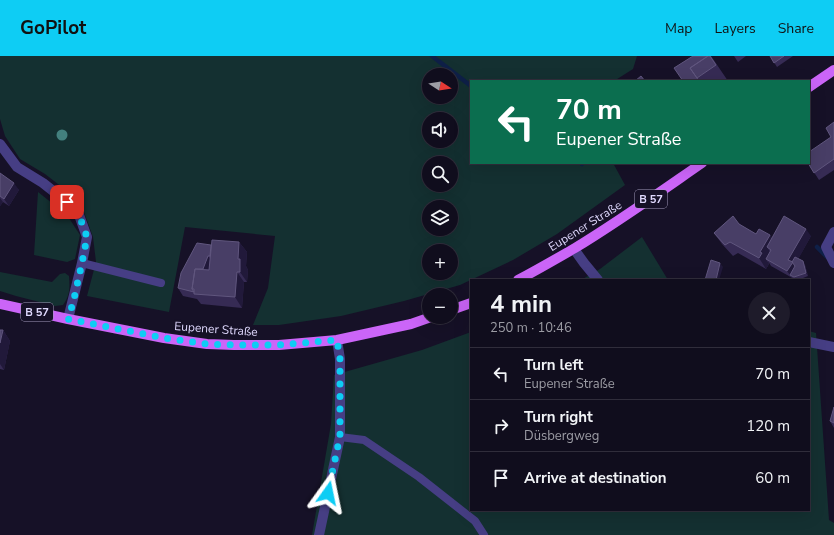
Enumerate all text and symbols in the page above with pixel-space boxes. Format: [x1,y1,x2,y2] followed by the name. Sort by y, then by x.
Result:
[20,15,86,41] text: GoPilot
[665,19,692,38] text: Map
[714,19,756,38] text: Layers
[778,19,814,38] text: Share
[422,68,458,104] north arrow
[422,68,458,324] map controls
[556,91,622,129] text: 70 m
[490,96,542,148] icon: left
[422,112,458,148] button: sound
[556,127,681,151] text: Eupener Straße
[422,156,458,192] button: search
[50,185,84,219] pin
[635,190,667,208] road number: B 57
[56,191,78,213] icon: arrive
[545,197,625,255] street label: Eupener Straße
[422,200,458,236] button: layers
[422,244,458,280] button: +
[422,288,458,324] button: −
[490,288,552,320] text: 4 min
[748,292,790,334] button: close
[21,303,53,321] road number: B 57
[174,318,258,340] street label: Eupener Straße
[490,319,572,337] text: 250 m · 10:46
[524,355,583,375] text: Turn left
[490,363,512,385] icon: left
[755,364,790,384] text: 70 m
[524,375,615,393] text: Eupener Straße
[524,407,593,427] text: Turn right
[490,415,512,437] icon: right
[746,416,790,436] text: 120 m
[524,427,599,445] text: Düsbergweg
[490,467,512,489] icon: arrive
[524,468,667,488] text: Arrive at destination
[755,468,790,488] text: 60 m
[307,472,349,514] position arrow

